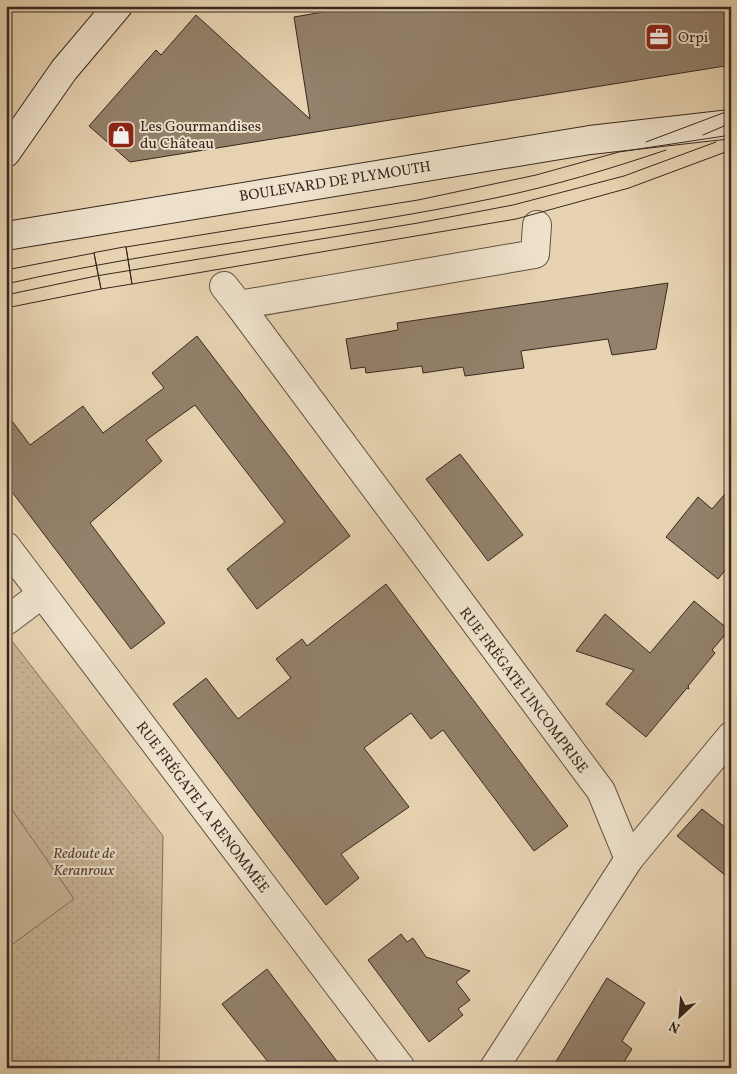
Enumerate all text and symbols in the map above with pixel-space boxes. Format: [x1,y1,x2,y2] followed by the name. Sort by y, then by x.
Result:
[644,22,674,52] office icon: Orpi
[678,28,708,49] place label: Orpi
[140,117,261,155] place label: Les Gourmandises du Château
[106,120,136,150] shop icon: Les Gourmandises du Château
[238,157,433,208] street label: BOULEVARD DE PLYMOUTH
[453,604,592,778] street label: RUE FRÉGATE L'INCOMPRISE
[130,718,273,898] street label: RUE FRÉGATE LA RENOMMÉE
[53,844,116,882] park label: Redoute de Keranroux
[654,992,704,1042] north arrow
[666,1016,684,1037] text: N

